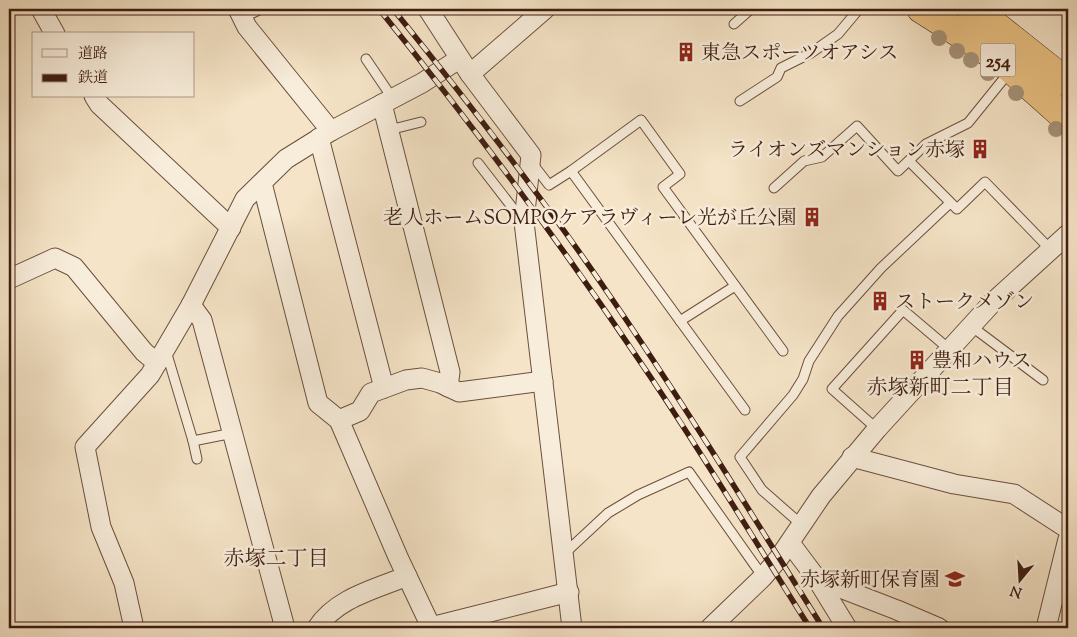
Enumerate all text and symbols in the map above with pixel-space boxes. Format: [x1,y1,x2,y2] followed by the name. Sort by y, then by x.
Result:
[32,32,195,98] legend
[701,40,898,69] place label: 東急スポーツオアシス
[675,41,697,63] building icon: 東急スポーツオアシス
[78,44,108,65] text: 道路
[980,44,1016,76] road number: 254
[78,68,108,89] text: 鉄道
[728,137,965,166] place label: ライオンズマンション赤塚
[969,138,991,160] building icon: ライオンズマンション赤塚
[383,205,797,234] place label: 老人ホームSOMPOケアラヴィーレ光が丘公園
[801,206,823,228] building icon: 老人ホームSOMPOケアラヴィーレ光が丘公園
[895,289,1034,318] place label: ストークメゾン
[869,290,891,312] building icon: ストークメゾン
[932,348,1031,377] place label: 豊和ハウス
[906,349,928,371] building icon: 豊和ハウス
[867,374,1014,404] district label: 赤塚新町二丁目
[224,545,329,575] district label: 赤塚二丁目
[994,554,1044,604] north arrow
[800,567,940,596] place label: 赤塚新町保育園
[944,568,966,590] school or university icon: 赤塚新町保育園
[1008,579,1025,602] text: N

